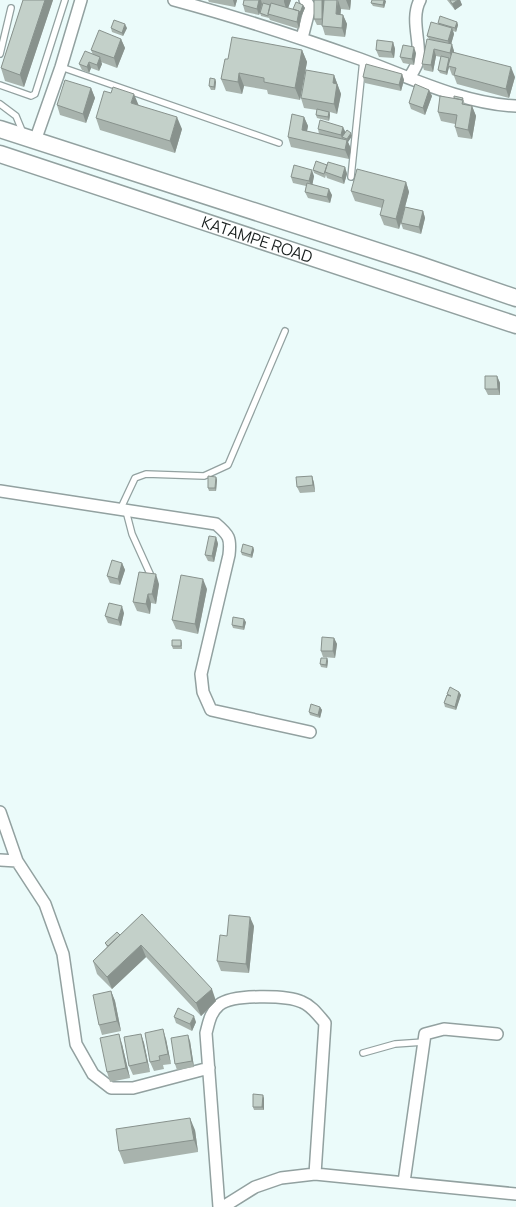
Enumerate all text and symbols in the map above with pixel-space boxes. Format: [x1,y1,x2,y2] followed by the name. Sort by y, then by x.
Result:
[199,211,316,268] street label: KATAMPE ROAD

